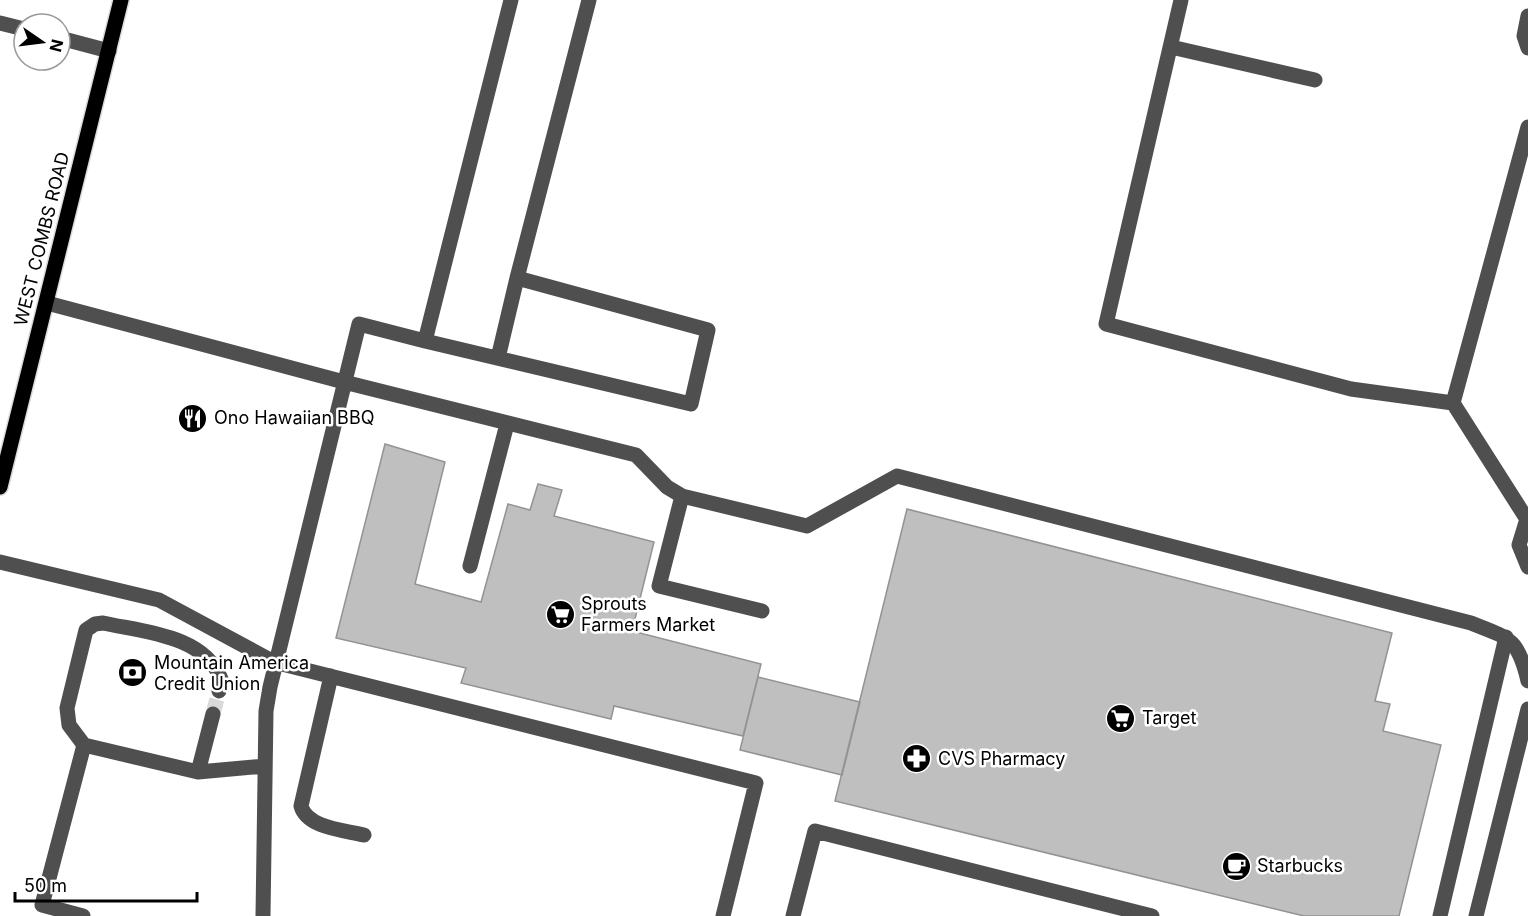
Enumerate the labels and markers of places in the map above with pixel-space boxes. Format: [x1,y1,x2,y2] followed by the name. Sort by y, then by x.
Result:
[177,402,209,434] restaurant icon: Ono Hawaiian BBQ
[214,407,374,428] place label: Ono Hawaiian BBQ
[581,593,715,635] place label: Sprouts Farmers Market
[544,598,576,630] supermarket icon: Sprouts Farmers Market
[154,652,309,694] place label: Mountain America Credit Union
[117,657,149,689] bank icon: Mountain America Credit Union
[1105,702,1137,734] supermarket icon: Target
[1142,707,1196,728] place label: Target
[901,743,933,775] pharmacy icon: CVS Pharmacy
[938,748,1065,769] place label: CVS Pharmacy
[1220,850,1252,882] cafe icon: Starbucks
[1257,855,1343,876] place label: Starbucks

